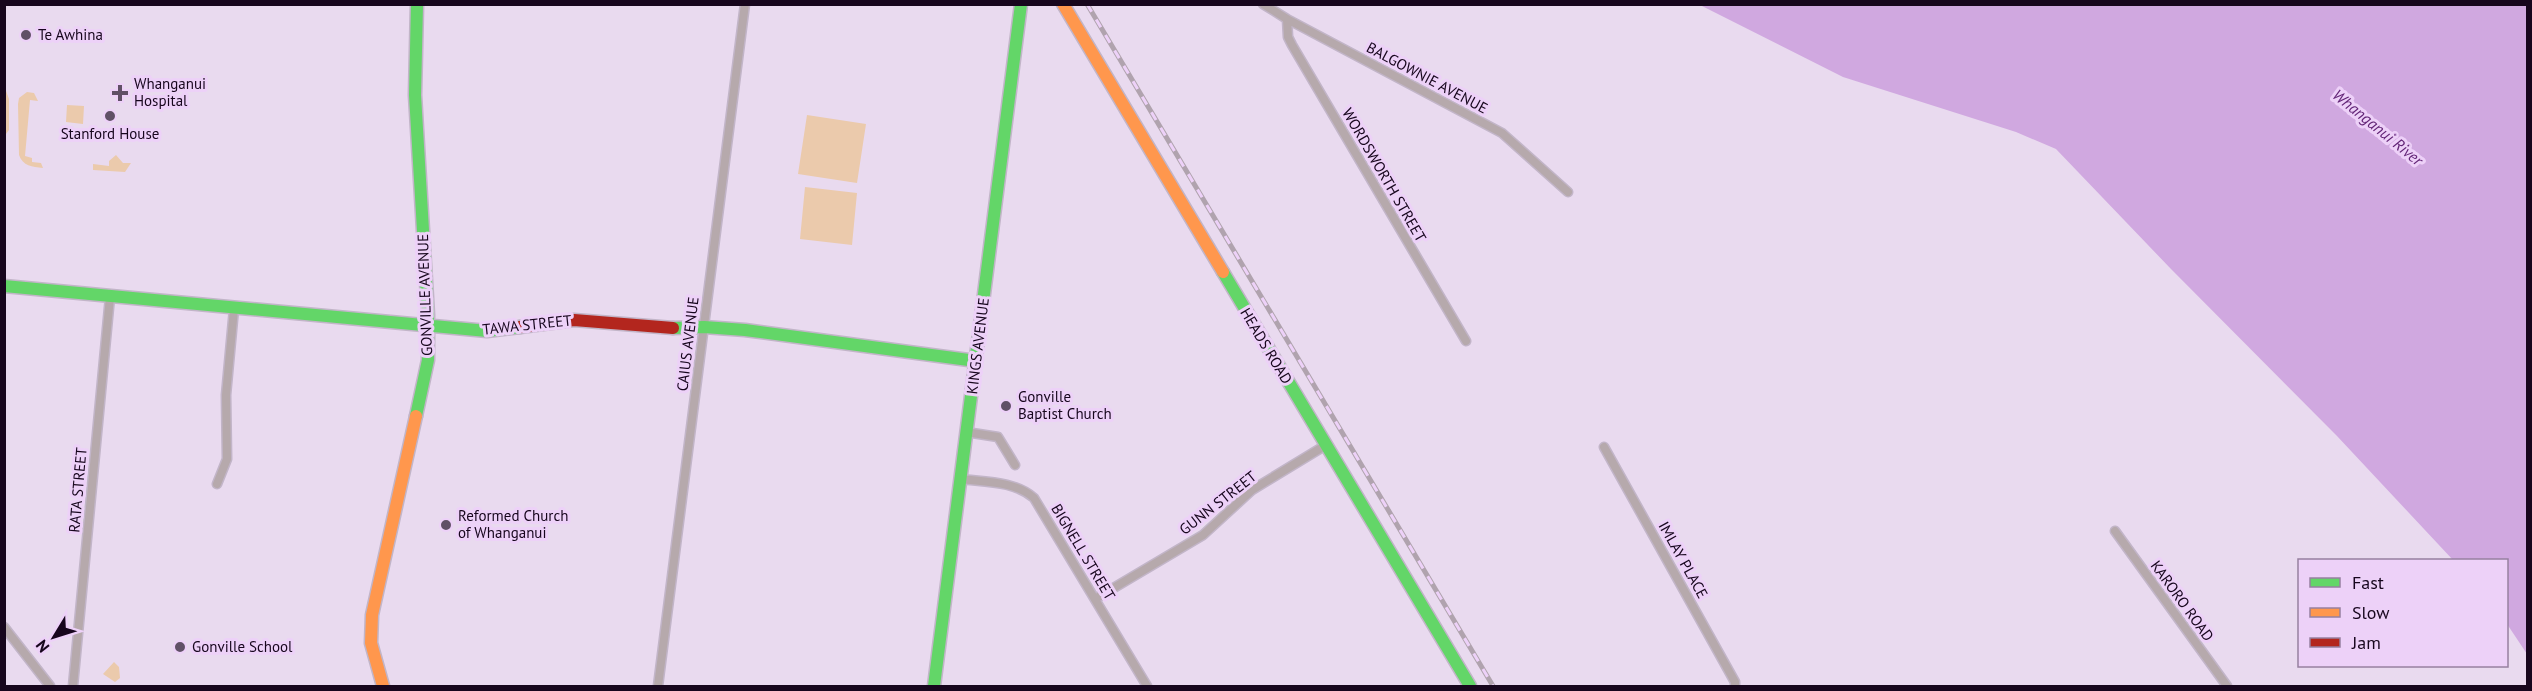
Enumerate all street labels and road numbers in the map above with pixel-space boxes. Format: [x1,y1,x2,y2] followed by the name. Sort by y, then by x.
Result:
[1363,38,1491,118] street label: BALGOWNIE AVENUE
[1338,104,1431,246] street label: WORDSWORTH STREET
[413,234,436,356] street label: GONVILLE AVENUE
[672,296,703,392] street label: CAIUS AVENUE
[962,297,993,395] street label: KINGS AVENUE
[1236,304,1297,387] street label: HEADS ROAD
[481,310,573,339] street label: TAWA STREET
[64,446,91,533] street label: RATA STREET
[1175,466,1261,539] street label: GUNN STREET
[1047,500,1120,604] street label: BIGNELL STREET
[1655,518,1712,602] street label: IMLAY PLACE
[2147,557,2218,645] street label: KARORO ROAD

